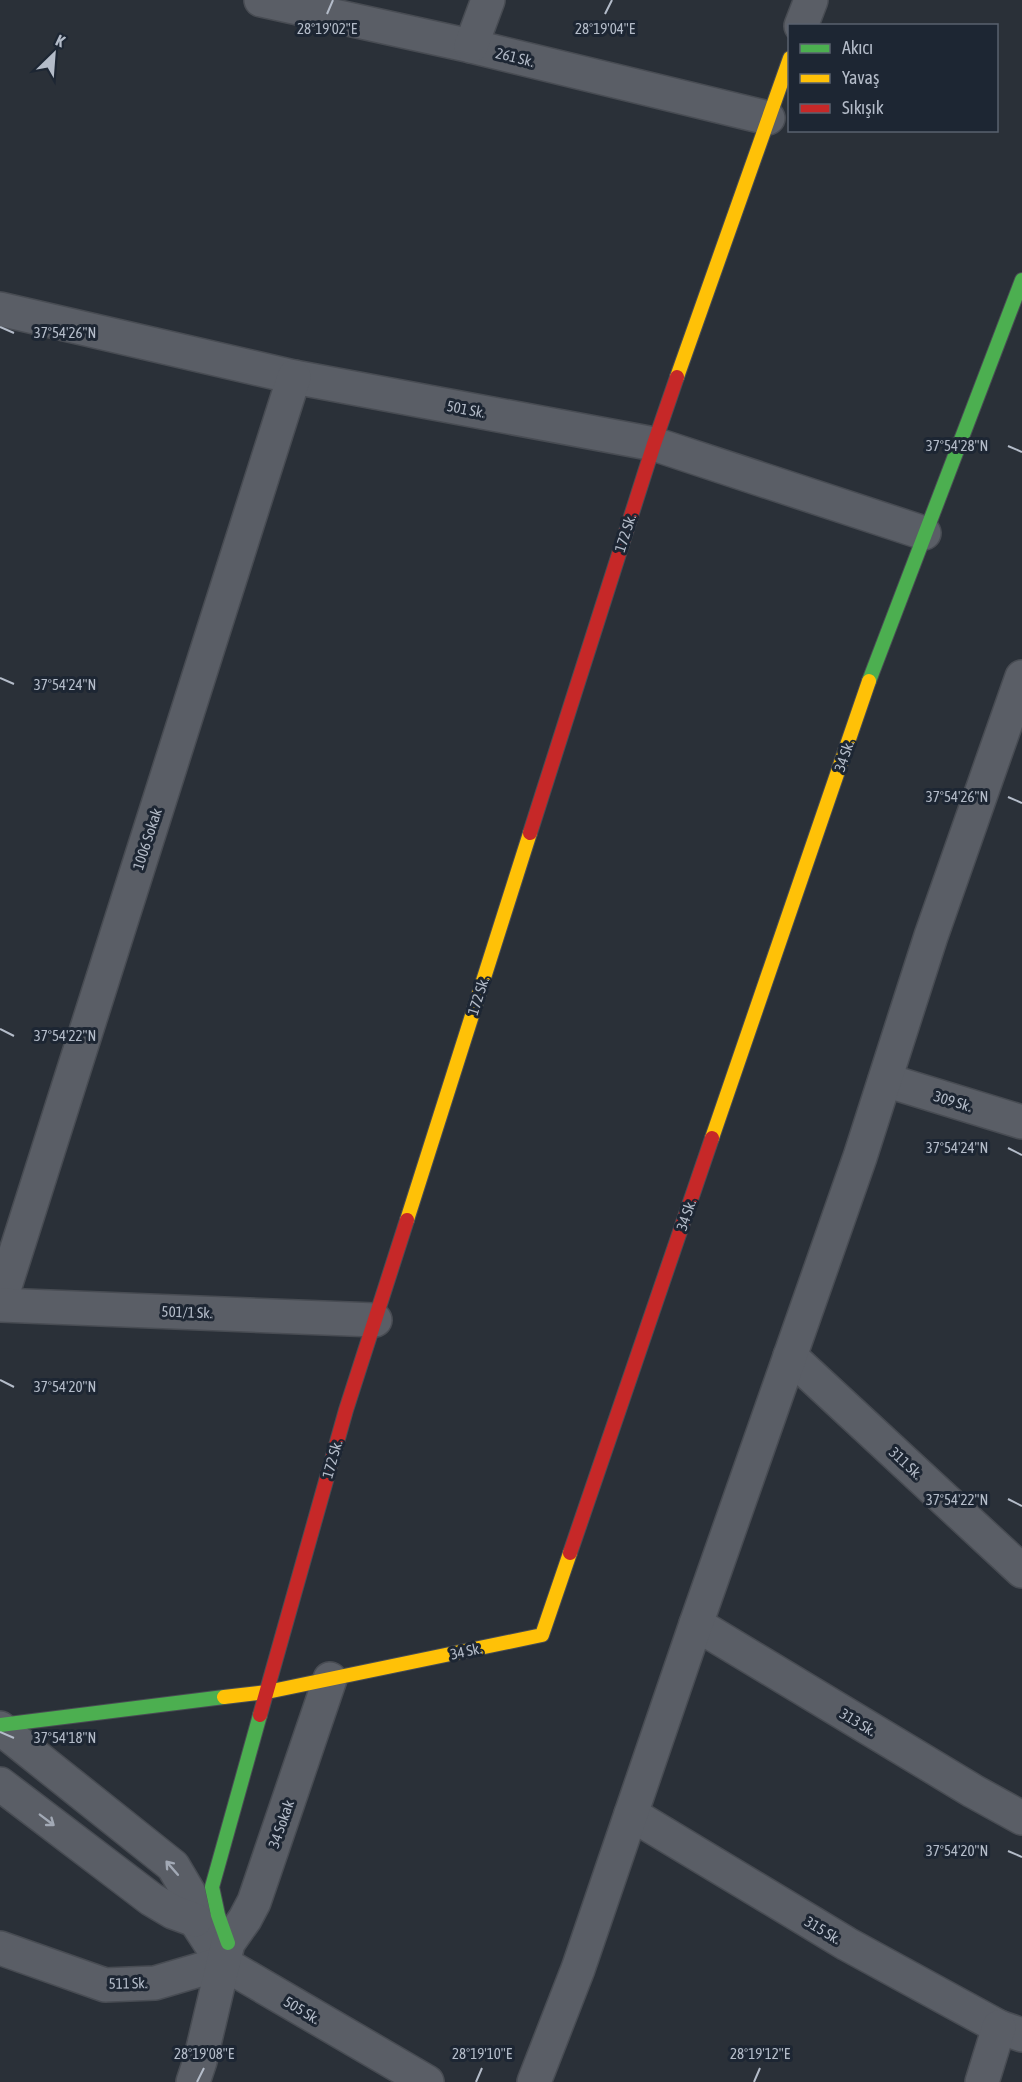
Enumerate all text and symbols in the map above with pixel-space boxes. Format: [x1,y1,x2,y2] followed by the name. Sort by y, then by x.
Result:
[297,20,358,37] text: 28°19'02"E
[575,20,636,37] text: 28°19'04"E
[24,24,84,84] north arrow
[788,24,998,132] legend
[53,31,68,50] text: K
[842,37,873,58] text: Akıcı
[494,44,536,70] street label: 261 Sk.
[842,67,879,88] text: Yavaş
[842,97,884,118] text: Sıkışık
[34,324,96,341] text: 37°54'26"N
[445,397,487,421] street label: 501 Sk.
[926,437,988,454] text: 37°54'28"N
[611,512,639,554] street label: 172 Sk.
[34,676,96,693] text: 37°54'24"N
[831,738,857,774] street label: 34 Sk.
[926,788,988,805] text: 37°54'26"N
[129,806,165,872] street label: 1006 Sokak
[464,975,492,1017] street label: 172 Sk.
[34,1027,96,1044] text: 37°54'22"N
[932,1087,974,1115] street label: 309 Sk.
[926,1139,988,1156] text: 37°54'24"N
[673,1197,699,1233] street label: 34 Sk.
[161,1303,213,1321] street label: 501/1 Sk.
[34,1378,96,1395] text: 37°54'20"N
[318,1438,346,1480] street label: 172 Sk.
[886,1444,926,1483] street label: 311 Sk.
[926,1491,988,1508] text: 37°54'22"N
[449,1639,484,1663] street label: 34 Sk.
[837,1705,879,1739] street label: 313 Sk.
[34,1729,96,1746] text: 37°54'18"N
[265,1797,297,1850] street label: 34 Sokak
[38,1813,54,1826] one-way arrow
[926,1842,988,1859] text: 37°54'20"N
[165,1860,178,1876] one-way arrow
[802,1913,844,1947] street label: 315 Sk.
[108,1974,148,1992] street label: 511 Sk.
[281,1993,323,2027] street label: 505 Sk.
[174,2045,235,2062] text: 28°19'08"E
[452,2045,513,2062] text: 28°19'10"E
[730,2045,791,2062] text: 28°19'12"E

